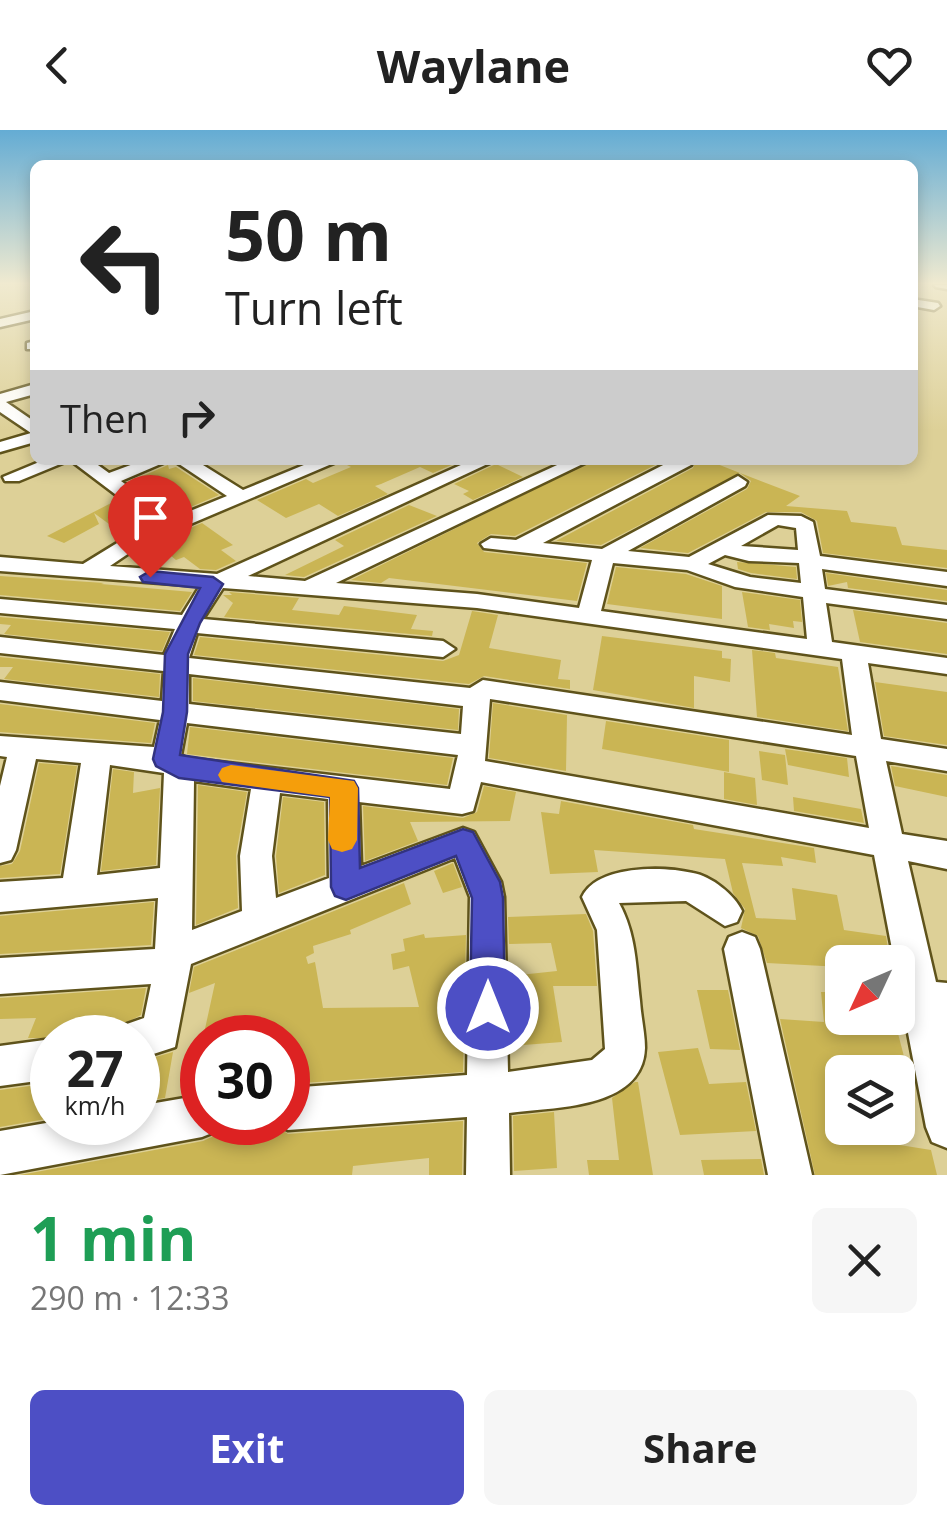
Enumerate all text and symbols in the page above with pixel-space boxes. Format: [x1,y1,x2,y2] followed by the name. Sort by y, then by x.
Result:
[377,35,570,96] text: Waylane
[30,38,85,93] icon: back
[862,38,917,93] icon: heart
[225,186,392,282] text: 50 m
[60,200,190,330] icon: left
[225,277,403,338] text: Turn left
[169,390,224,445] icon: right
[60,392,149,444] text: Then
[108,475,193,578] pin
[123,490,178,545] icon: arrive
[825,945,915,1035] north arrow
[825,945,915,1145] map controls
[436,956,540,1060] position arrow
[180,1015,310,1145] speed limit sign: 30
[66,1034,124,1102] text: 27
[825,1055,915,1145] button: layers
[65,1088,125,1122] text: km/h
[30,1197,197,1279] text: 1 min
[812,1208,917,1313] button: close
[30,1276,229,1319] text: 290 m · 12:33
[30,1390,464,1505] button: Exit
[484,1390,917,1505] button: Share

